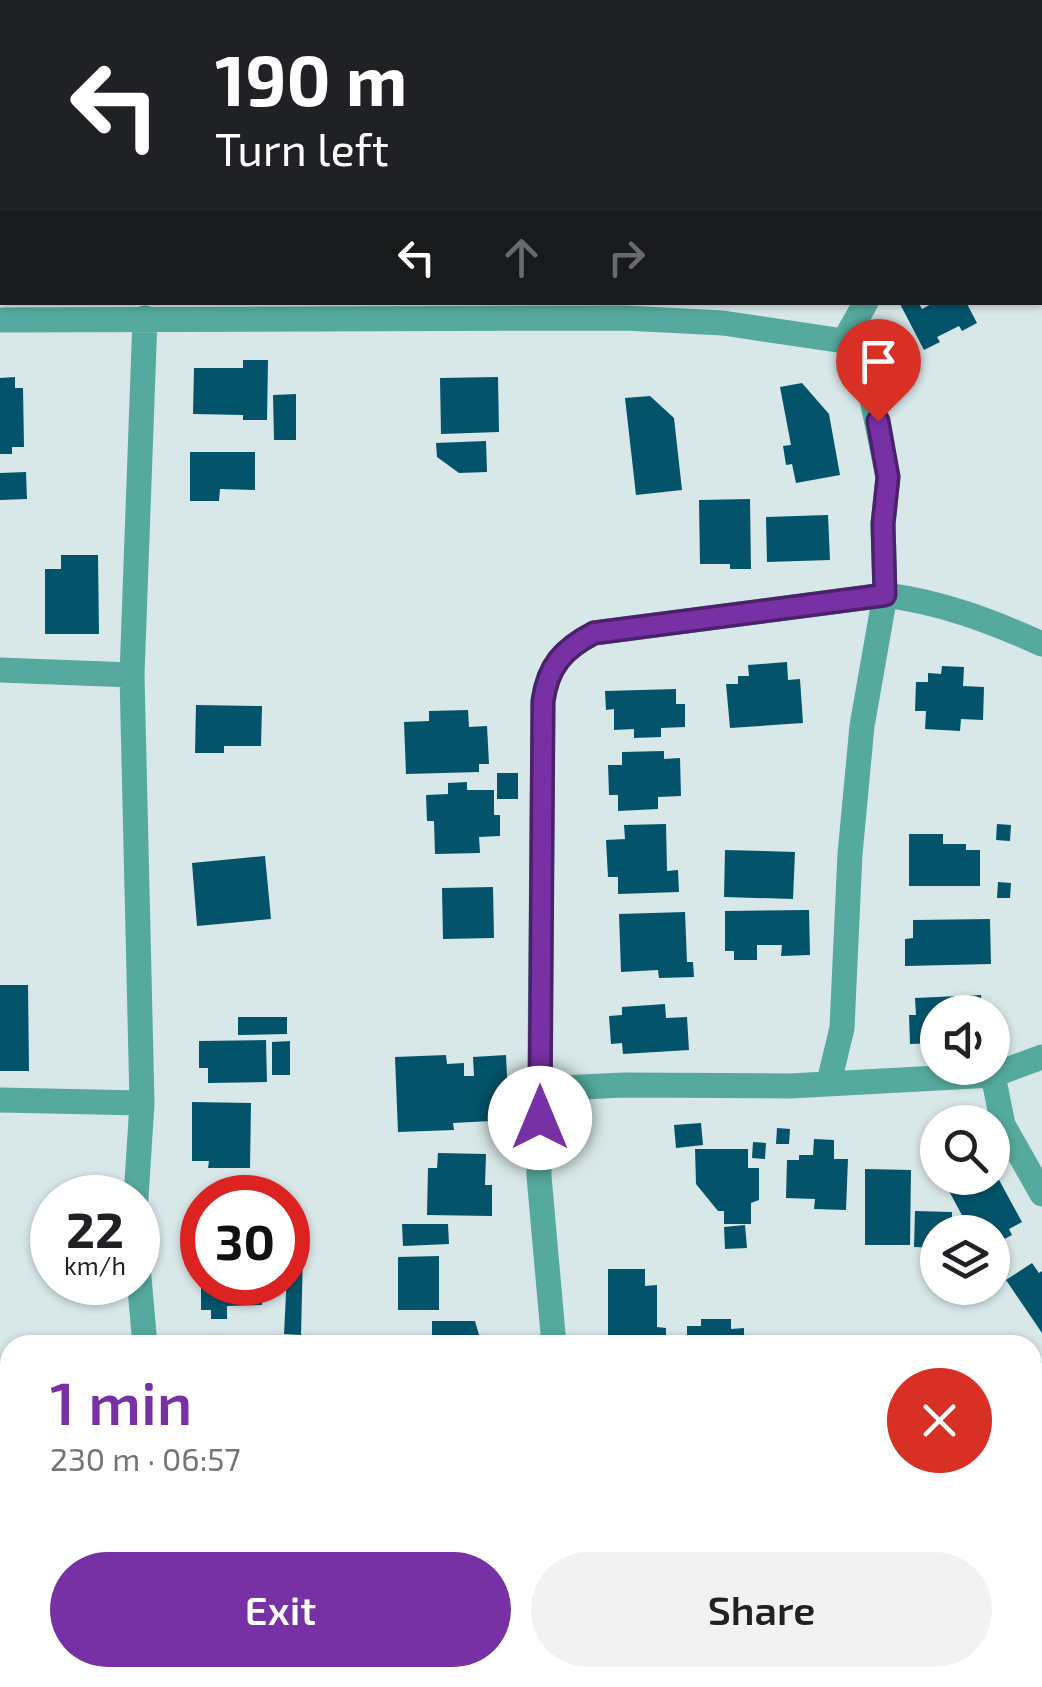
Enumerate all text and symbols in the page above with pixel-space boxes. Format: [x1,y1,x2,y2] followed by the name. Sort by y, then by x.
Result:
[215,36,408,120] text: 190 m
[50,40,180,170] icon: left
[215,121,389,175] text: Turn left
[389,230,444,285] icon: left
[494,230,549,285] icon: ahead
[599,230,654,285] icon: right
[836,319,921,422] pin
[851,334,906,389] icon: arrive
[920,995,1010,1305] map controls
[920,995,1010,1085] button: sound
[488,1066,592,1170] position arrow
[920,1105,1010,1195] button: search
[180,1175,310,1305] speed limit sign: 30
[66,1198,124,1258] text: 22
[920,1215,1010,1305] button: layers
[64,1250,126,1280] text: km/h
[50,1365,192,1437] text: 1 min
[887,1368,992,1473] button: close
[50,1439,241,1477] text: 230 m · 06:57
[50,1552,511,1667] button: Exit
[531,1552,992,1667] button: Share

